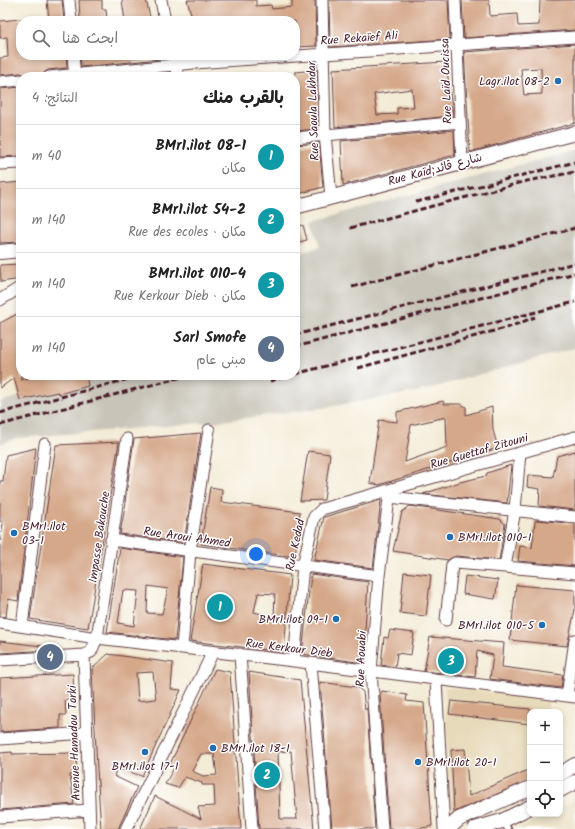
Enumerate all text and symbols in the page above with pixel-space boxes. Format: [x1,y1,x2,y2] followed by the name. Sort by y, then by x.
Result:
[16,16,300,60] search box
[320,26,399,51] street label: Rue Rekaïef Ali
[30,27,52,49] icon: search
[62,27,118,51] text: ابحث هنا
[435,37,457,124] street label: Rue Laïd Oucissa
[302,60,325,161] street label: Rue Saoula Lakhdar
[479,72,550,91] place label: Lagr.ilot 08-2
[553,76,563,86] marker: Lagr.ilot 08-2
[203,85,284,112] text: بالقرب منك
[32,88,78,109] text: النتائج: 4
[155,134,246,158] text: BMr1.ilot 08-1
[32,146,61,167] text: 40 m
[269,146,273,167] text: 1
[386,148,484,191] street label: Rue Kaïd;شارع قائد
[222,158,246,179] text: مكان
[152,198,246,222] text: BMr1.ilot 54-2
[32,210,65,231] text: 140 m
[267,210,275,231] text: 2
[128,222,246,243] text: مكان · Rue des ecoles
[148,262,246,286] text: BMr1.ilot 010-4
[32,274,65,295] text: 140 m
[267,274,275,295] text: 3
[114,286,246,307] text: مكان · Rue Kerkour Dieb
[174,326,246,350] text: Sarl Smofe
[32,338,65,359] text: 140 m
[267,338,275,359] text: 4
[196,350,246,371] text: مبنى عام
[428,428,531,475] street label: Rue Guettaf Zitouni
[84,489,115,584] street label: Impasse Bakouche
[281,516,311,573] street label: Rue Kedad
[22,517,66,550] place label: BMr1.ilot 03-1
[142,522,233,553] street label: Rue Aroui Ahmed
[9,528,19,538] marker: BMr1.ilot 03-1
[458,528,532,547] place label: BMr1.ilot 010-1
[445,532,455,542] marker: BMr1.ilot 010-1
[246,544,266,564] your location
[207,592,233,622] pin: 1
[258,610,328,629] place label: BMr1.ilot 09-1
[331,614,341,624] marker: BMr1.ilot 09-1
[458,616,536,635] place label: BMr1.ilot 010-5
[537,620,547,630] marker: BMr1.ilot 010-5
[351,629,372,687] street label: Rue Aouabi
[244,634,334,663] street label: Rue Kerkour Dieb
[37,642,63,672] pin: 4
[438,646,464,676] pin: 3
[63,684,86,801] street label: Avenue Hamadou Torki
[527,709,563,817] map controls
[527,709,563,745] button: +
[221,739,290,758] place label: BMr1.ilot 18-1
[208,743,218,753] marker: BMr1.ilot 18-1
[527,745,563,781] button: −
[140,747,150,757] marker: BMr1.ilot 17-1
[426,753,497,772] place label: BMr1.ilot 20-1
[112,757,179,776] place label: BMr1.ilot 17-1
[413,757,423,767] marker: BMr1.ilot 20-1
[254,760,280,790] pin: 2
[527,781,563,817] button: locate

